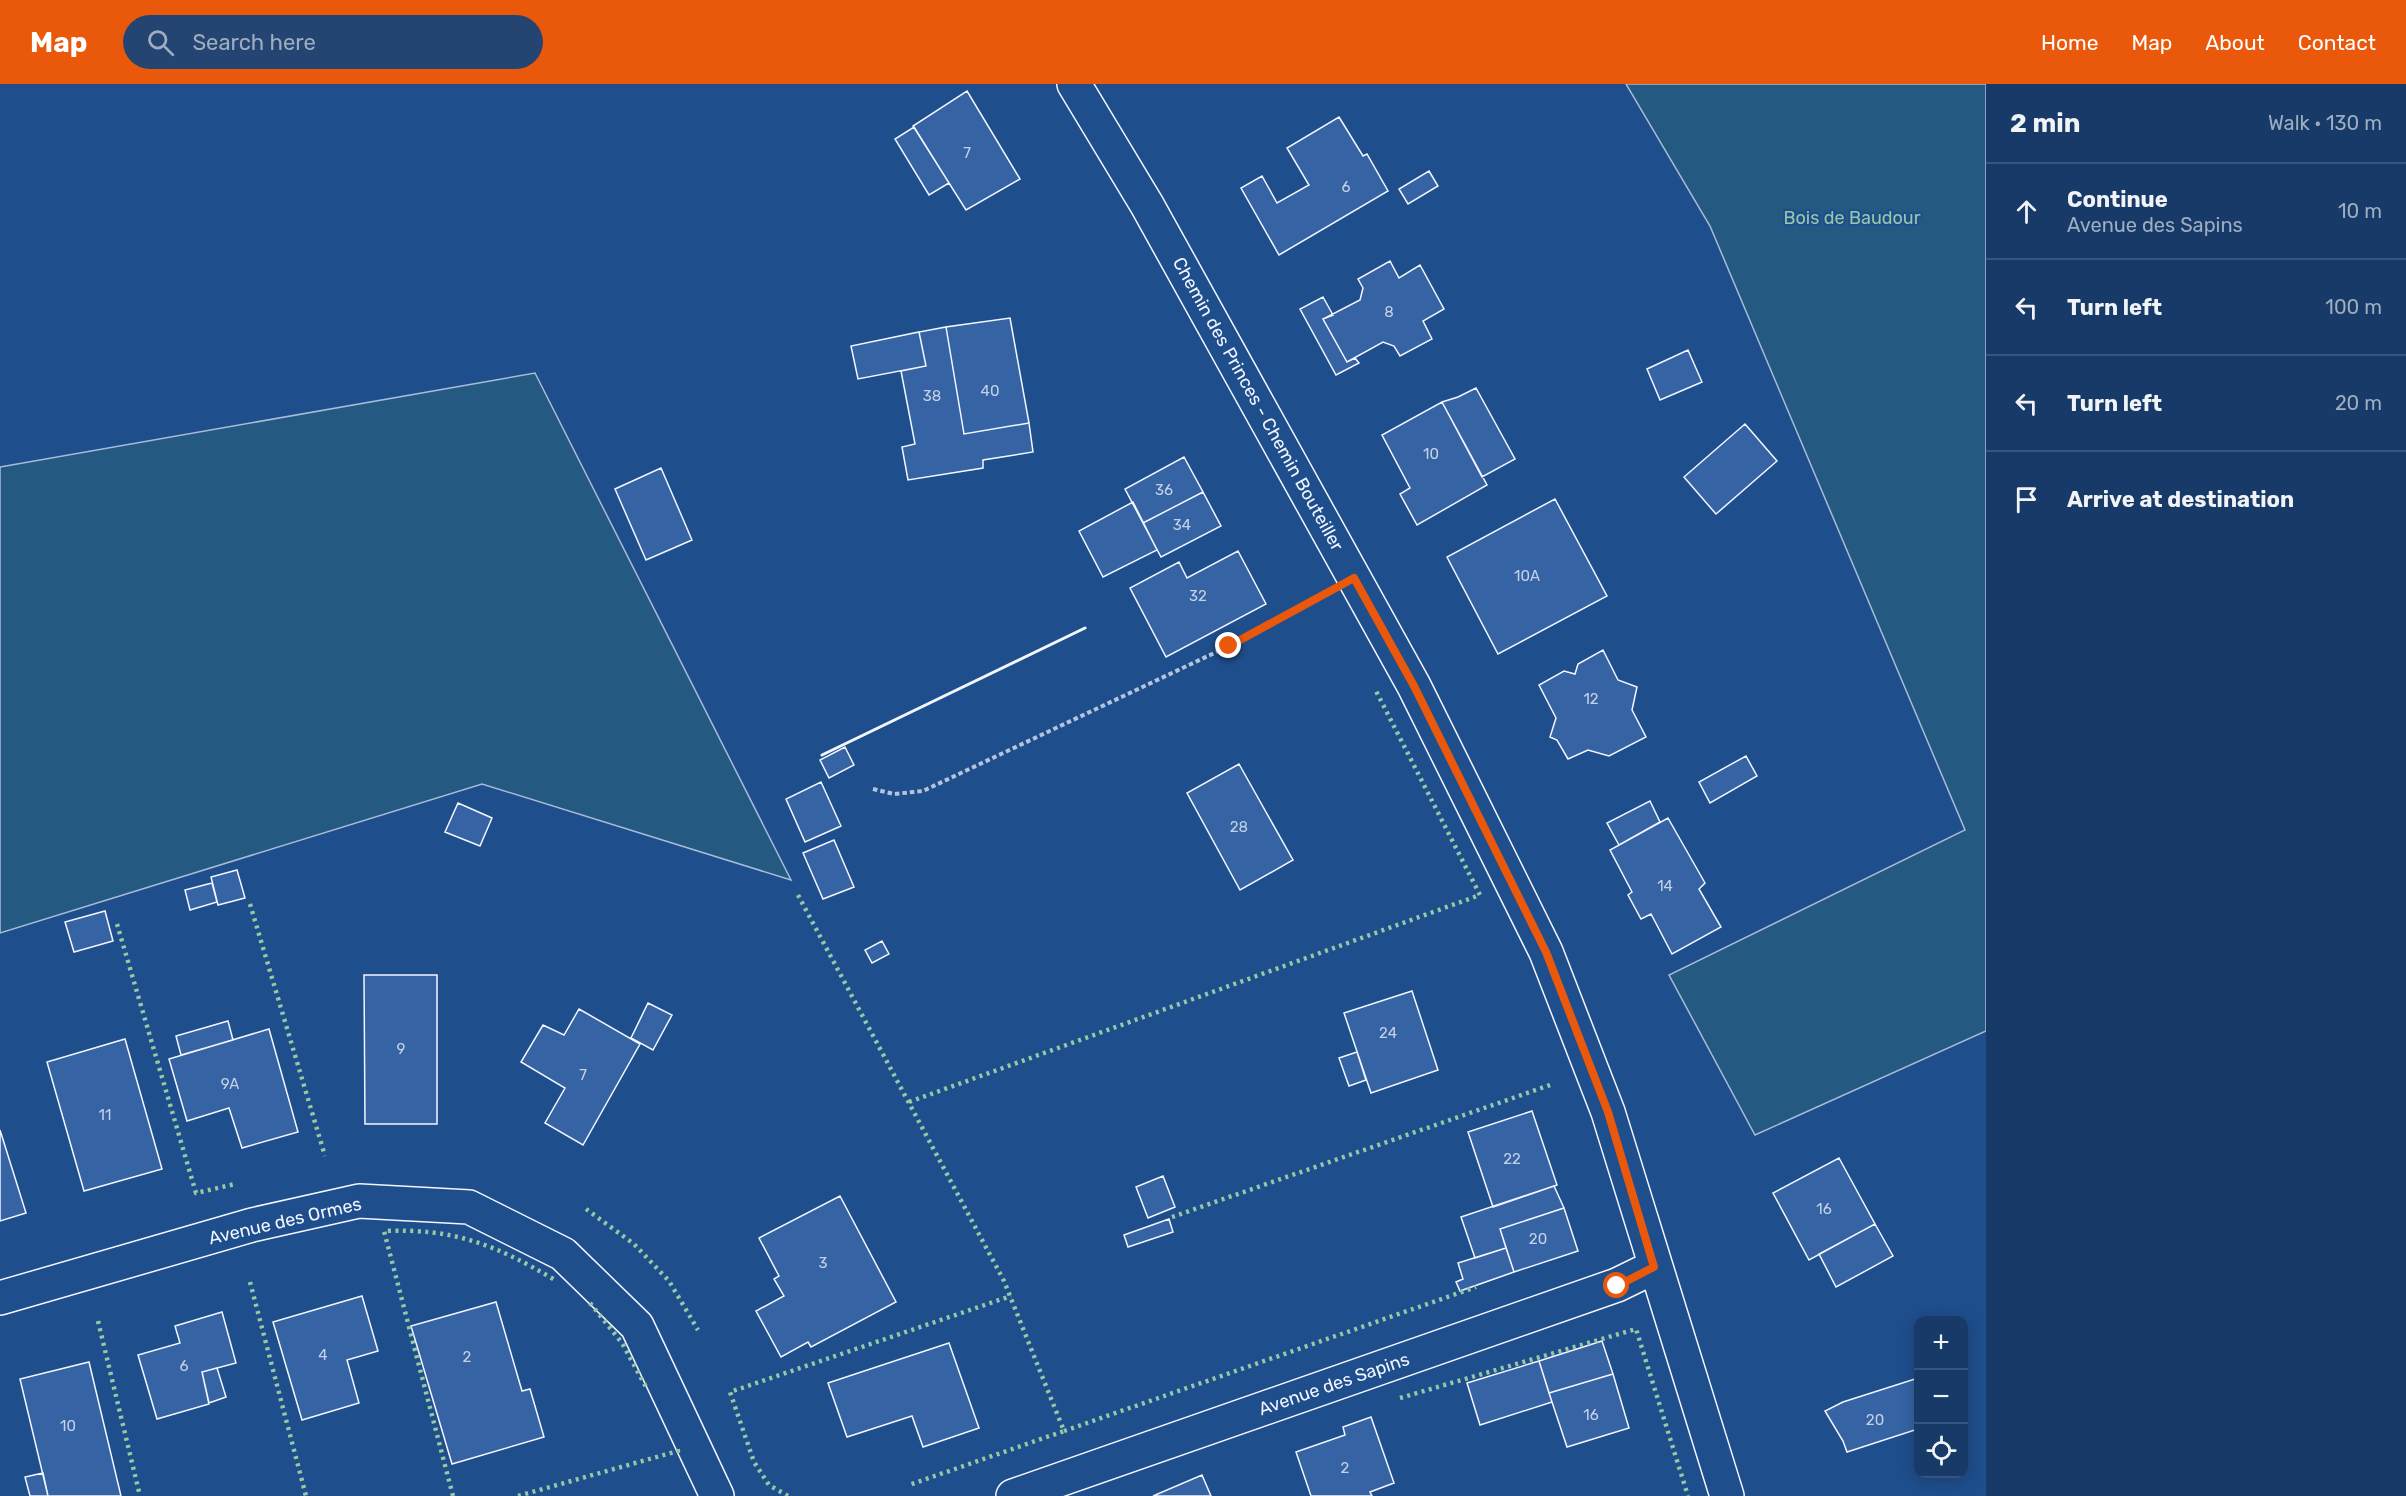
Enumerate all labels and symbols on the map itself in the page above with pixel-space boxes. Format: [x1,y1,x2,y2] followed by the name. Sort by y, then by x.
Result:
[963,144,971,162] house number: 7
[1341,178,1351,196] house number: 6
[1783,207,1921,229] park label: Bois de Baudour
[1168,253,1348,555] street label: Chemin des Princes - Chemin Bouteiller
[1384,303,1394,321] house number: 8
[981,382,999,400] house number: 40
[923,387,941,405] house number: 38
[1423,445,1439,463] house number: 10
[1155,481,1173,499] house number: 36
[1173,516,1191,534] house number: 34
[1514,567,1540,585] house number: 10A
[1189,587,1207,605] house number: 32
[1215,632,1241,658] route end
[1583,690,1599,708] house number: 12
[1230,818,1248,836] house number: 28
[1657,877,1673,895] house number: 14
[1379,1024,1397,1042] house number: 24
[397,1040,406,1058] house number: 9
[579,1066,587,1084] house number: 7
[221,1075,239,1093] house number: 9A
[99,1106,111,1124] house number: 11
[1503,1150,1521,1168] house number: 22
[206,1193,364,1249] street label: Avenue des Ormes
[1816,1200,1832,1218] house number: 16
[1529,1230,1547,1248] house number: 20
[818,1254,828,1272] house number: 3
[1603,1272,1629,1298] route start
[318,1346,328,1364] house number: 4
[463,1348,472,1366] house number: 2
[1256,1348,1412,1420] street label: Avenue des Sapins
[179,1357,189,1375] house number: 6
[1583,1406,1599,1424] house number: 16
[1866,1411,1884,1429] house number: 20
[60,1417,76,1435] house number: 10
[1341,1459,1350,1477] house number: 2

